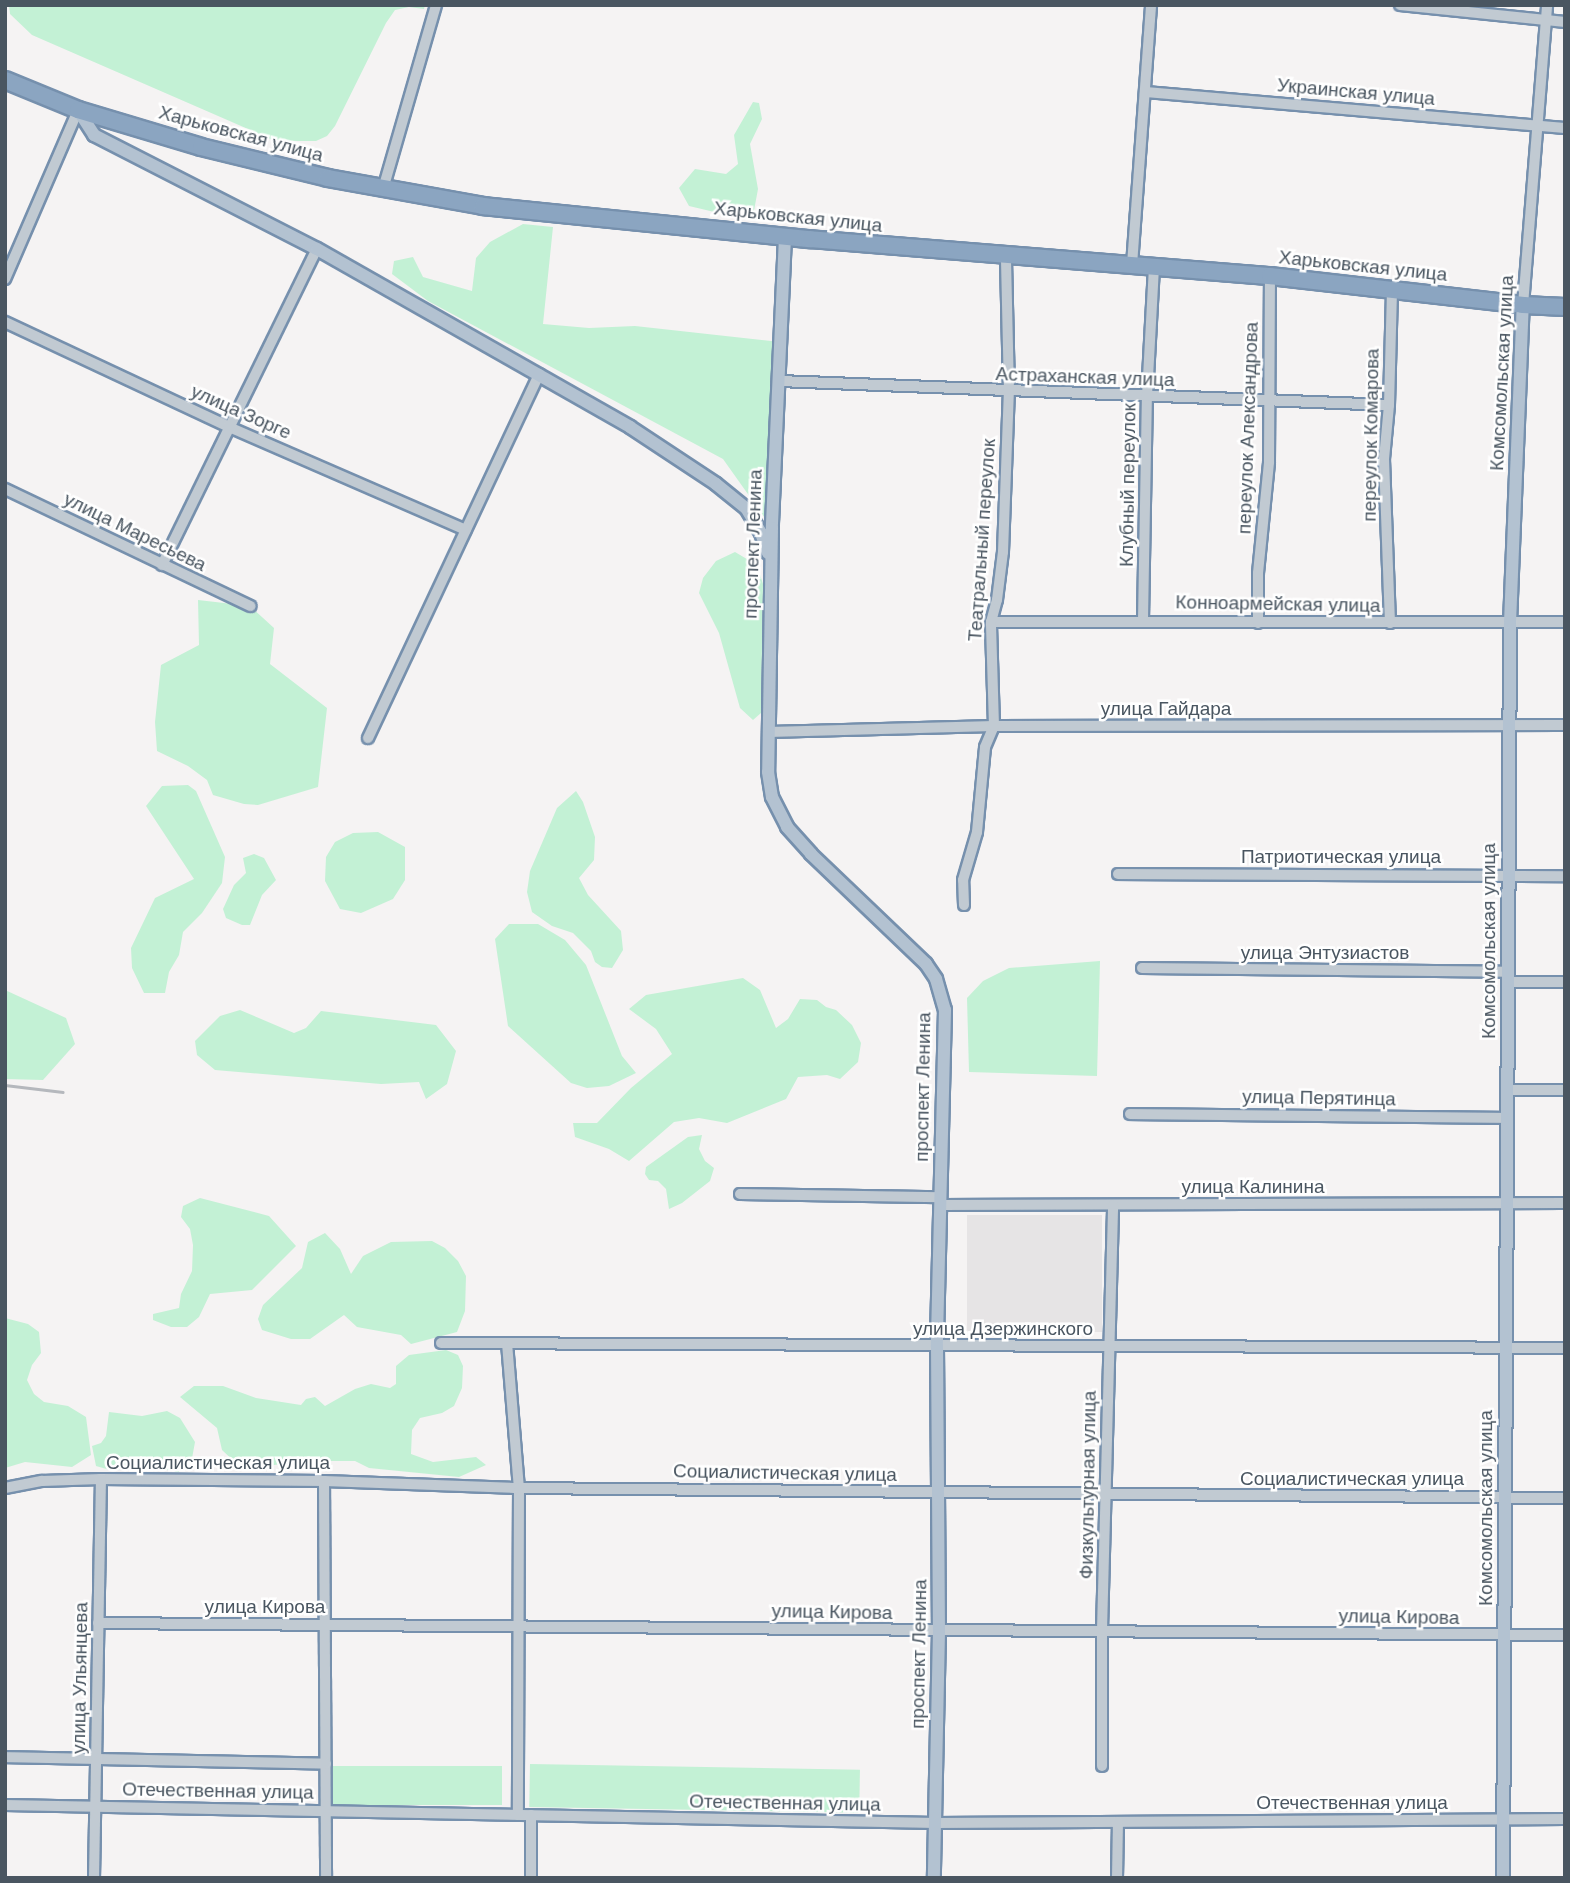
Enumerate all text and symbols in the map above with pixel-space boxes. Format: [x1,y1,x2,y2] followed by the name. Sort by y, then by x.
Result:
[1276,74,1436,110] street label: Украинская улица
[156,101,326,167] street label: Харьковская улица
[713,197,883,237] street label: Харьковская улица
[1278,246,1448,286] street label: Харьковская улица
[1485,275,1519,471] street label: Комсомольская улица
[1233,321,1263,535] street label: переулок Александрова
[1358,348,1384,522] street label: переулок Комарова
[995,362,1175,392] street label: Астраханская улица
[187,380,295,444] street label: улица Зорге
[1115,403,1141,567] street label: Клубный переулок
[964,438,1000,642] street label: Театральный переулок
[739,469,767,619] street label: проспект Ленина
[60,488,210,576] street label: улица Маресьева
[1175,591,1381,617] street label: Конноармейская улица
[1101,698,1231,720] street label: улица Гайдара
[1478,843,1500,1039] street label: Комсомольская улица
[1241,846,1441,868] street label: Патриотическая улица
[1241,942,1409,964] street label: улица Энтузиастов
[910,1012,936,1162] street label: проспект Ленина
[1242,1085,1396,1111] street label: улица Перятинца
[1181,1176,1325,1198] street label: улица Калинина
[913,1318,1093,1340] street label: улица Дзержинского
[1075,1391,1101,1579] street label: Физкультурная улица
[1475,1410,1497,1606] street label: Комсомольская улица
[106,1452,330,1474] street label: Социалистическая улица
[673,1460,897,1486] street label: Социалистическая улица
[1240,1468,1464,1490] street label: Социалистическая улица
[906,1579,932,1729] street label: проспект Ленина
[205,1596,325,1618] street label: улица Кирова
[771,1600,893,1624] street label: улица Кирова
[67,1602,93,1754] street label: улица Ульянцева
[1338,1605,1460,1629] street label: улица Кирова
[122,1778,314,1804] street label: Отечественная улица
[689,1790,881,1816] street label: Отечественная улица
[1256,1792,1448,1814] street label: Отечественная улица

